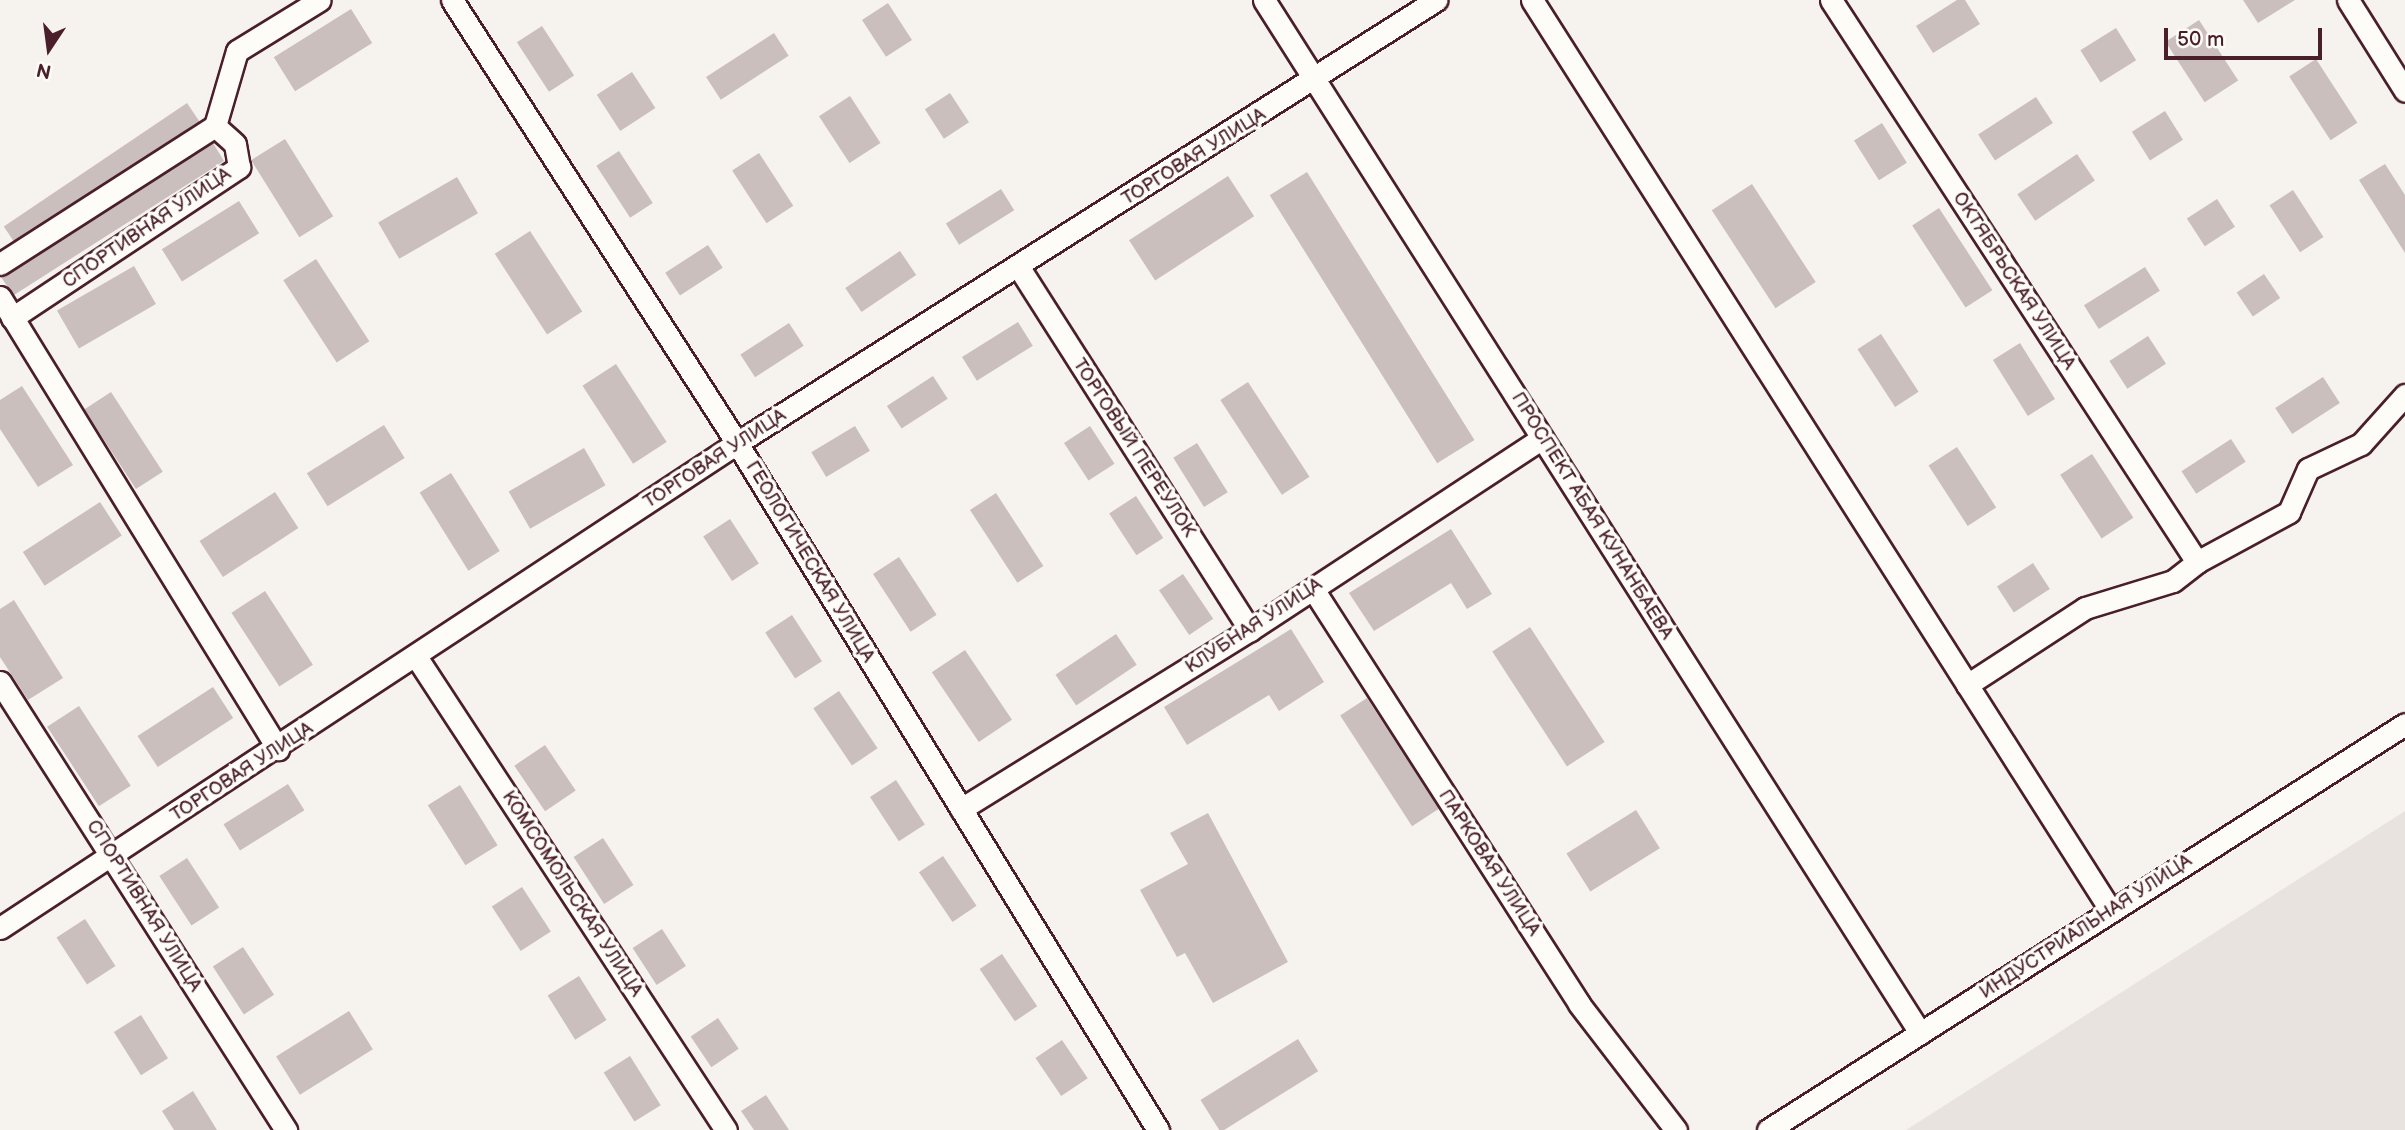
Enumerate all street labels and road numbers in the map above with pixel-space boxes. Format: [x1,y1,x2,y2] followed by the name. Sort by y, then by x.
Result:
[1118,103,1270,211] street label: ТОРГОВАЯ УЛИЦА
[58,163,236,293] street label: СПОРТИВНАЯ УЛИЦА
[1948,188,2080,374] street label: ОКТЯБРЬСКАЯ УЛИЦА
[1068,354,1200,542] street label: ТОРГОВЫЙ ПЕРЕУЛОК
[1506,388,1678,644] street label: ПРОСПЕКТ АБАЯ КУНАНБАЕВА
[639,404,791,514] street label: ТОРГОВАЯ УЛИЦА
[741,457,879,667] street label: ГЕОЛОГИЧЕСКАЯ УЛИЦА
[1181,573,1327,679] street label: КЛУБНАЯ УЛИЦА
[166,717,318,827] street label: ТОРГОВАЯ УЛИЦА
[1433,786,1545,940] street label: ПАРКОВАЯ УЛИЦА
[497,787,647,1001] street label: КОМСОМОЛЬСКАЯ УЛИЦА
[82,816,206,996] street label: СПОРТИВНАЯ УЛИЦА
[1976,850,2196,1004] street label: ИНДУСТРИАЛЬНАЯ УЛИЦА

